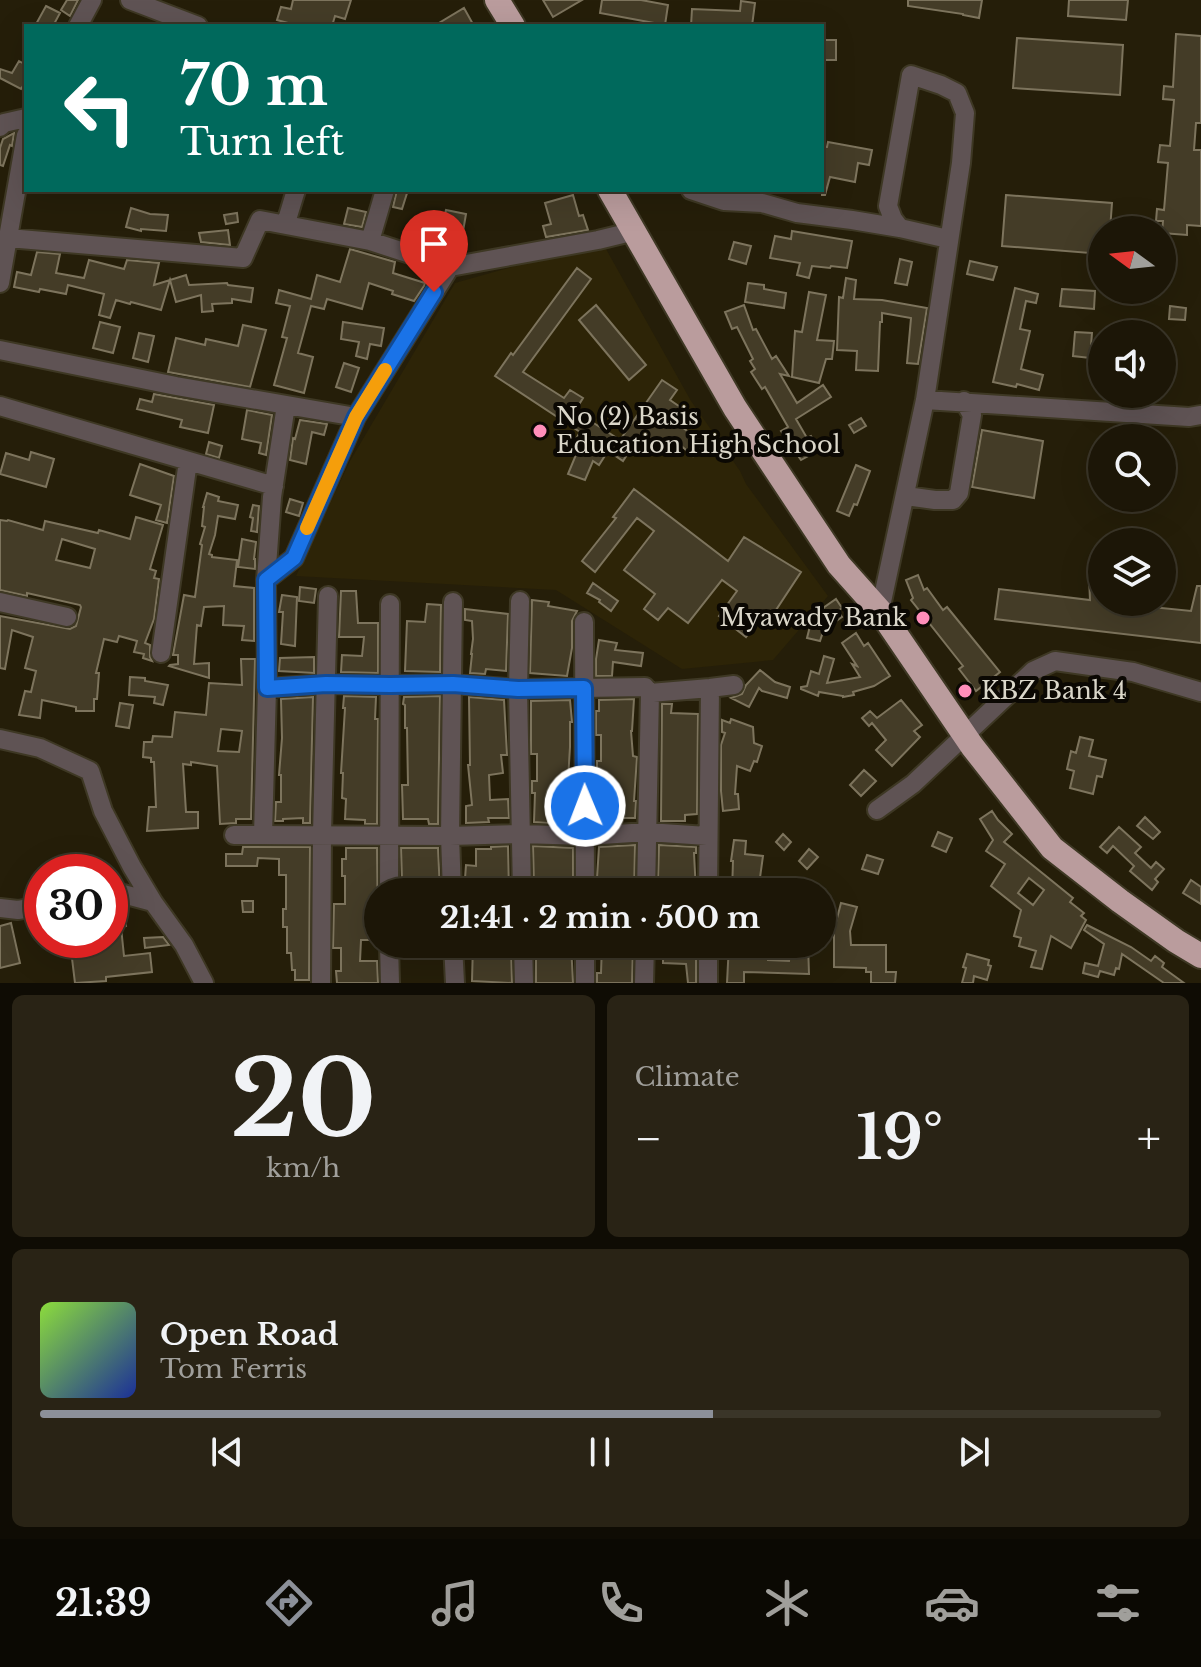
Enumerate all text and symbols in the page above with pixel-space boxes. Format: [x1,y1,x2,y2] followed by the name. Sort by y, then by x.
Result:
[180,51,328,120] text: 70 m
[48,56,152,160] icon: left
[180,120,344,165] text: Turn left
[400,210,468,292] pin
[1088,216,1176,304] north arrow
[1088,216,1176,616] map controls
[412,222,456,266] icon: arrive
[1088,320,1176,408] button: sound
[556,402,841,459] place label: No (2) Basis Education High School
[531,422,549,440] marker: No (2) Basis Education High School
[1088,424,1176,512] button: search
[1088,528,1176,616] button: layers
[720,603,907,632] place label: Myawady Bank
[914,609,932,627] marker: Myawady Bank
[981,676,1127,705] place label: KBZ Bank 4
[956,682,974,700] marker: KBZ Bank 4
[543,764,627,848] position arrow
[24,854,128,958] speed limit sign: 30
[440,899,760,936] text: 21:41 · 2 min · 500 m
[230,1035,376,1164] text: 20
[635,1061,740,1093] text: Climate
[856,1101,943,1175] text: 19°
[635,1111,662,1166] text: −
[1137,1111,1161,1166] text: +
[266,1152,340,1184] text: km/h
[160,1316,339,1353] text: Open Road
[160,1353,307,1385] text: Tom Ferris
[205,1430,249,1474] icon: previous
[578,1430,622,1474] icon: pause
[952,1430,996,1474] icon: next
[261,1575,317,1631] icon: directions
[427,1575,483,1631] icon: music
[593,1575,649,1631] icon: phone
[759,1575,815,1631] icon: climate
[924,1575,980,1631] icon: car
[1090,1575,1146,1631] icon: filters
[55,1581,151,1626] text: 21:39

